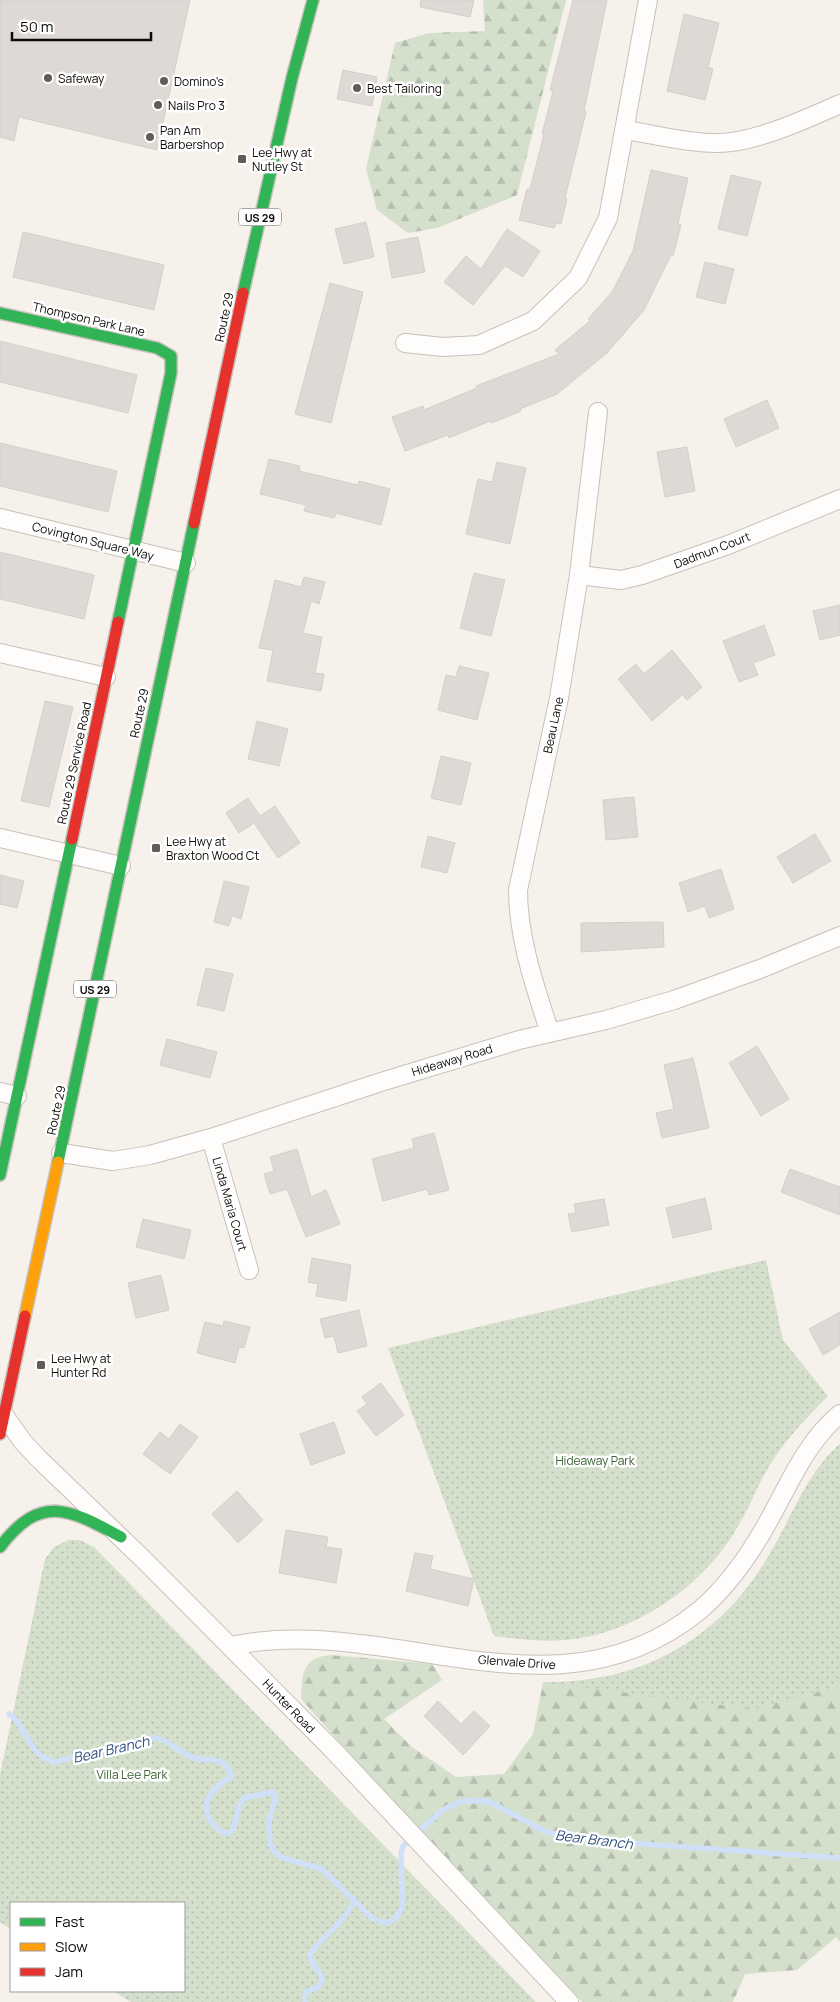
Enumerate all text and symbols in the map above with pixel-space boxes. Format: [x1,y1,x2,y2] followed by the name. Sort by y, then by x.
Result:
[12,10,151,42] scale bar
[20,16,54,37] text: 50 m
[58,70,105,87] place label: Safeway
[42,72,54,84] marker: Safeway
[174,73,224,90] place label: Domino's
[158,75,170,87] marker: Domino's
[367,80,442,97] place label: Best Tailoring
[351,82,363,94] marker: Best Tailoring
[168,97,225,114] place label: Nails Pro 3
[152,99,164,111] marker: Nails Pro 3
[160,122,224,153] place label: Pan Am Barbershop
[144,131,156,143] marker: Pan Am Barbershop
[252,144,312,175] place label: Lee Hwy at Nutley St
[236,153,248,165] marker: Lee Hwy at Nutley St
[239,208,281,226] road number: US 29
[210,291,238,343] street label: Route 29
[31,298,147,340] street label: Thompson Park Lane
[30,518,156,565] street label: Covington Square Way
[671,528,753,572] street label: Dadmun Court
[125,687,153,739] street label: Route 29
[539,695,567,755] street label: Beau Lane
[53,700,95,826] street label: Route 29 Service Road
[166,833,259,864] place label: Lee Hwy at Braxton Wood Ct
[150,842,162,854] marker: Lee Hwy at Braxton Wood Ct
[74,981,116,998] road number: US 29
[409,1040,495,1080] street label: Hideaway Road
[42,1084,70,1136] street label: Route 29
[208,1155,252,1253] street label: Linda Maria Court
[51,1350,111,1381] place label: Lee Hwy at Hunter Rd
[35,1359,47,1371] marker: Lee Hwy at Hunter Rd
[555,1452,636,1469] park label: Hideaway Park
[478,1651,556,1673] street label: Glenvale Drive
[259,1675,319,1737] street label: Hunter Road
[71,1731,152,1767] water label: Bear Branch
[97,1766,169,1783] park label: Villa Lee Park
[554,1825,634,1853] water label: Bear Branch
[10,1902,185,1992] legend
[55,1911,84,1932] text: Fast
[55,1936,88,1957] text: Slow
[55,1961,83,1982] text: Jam

